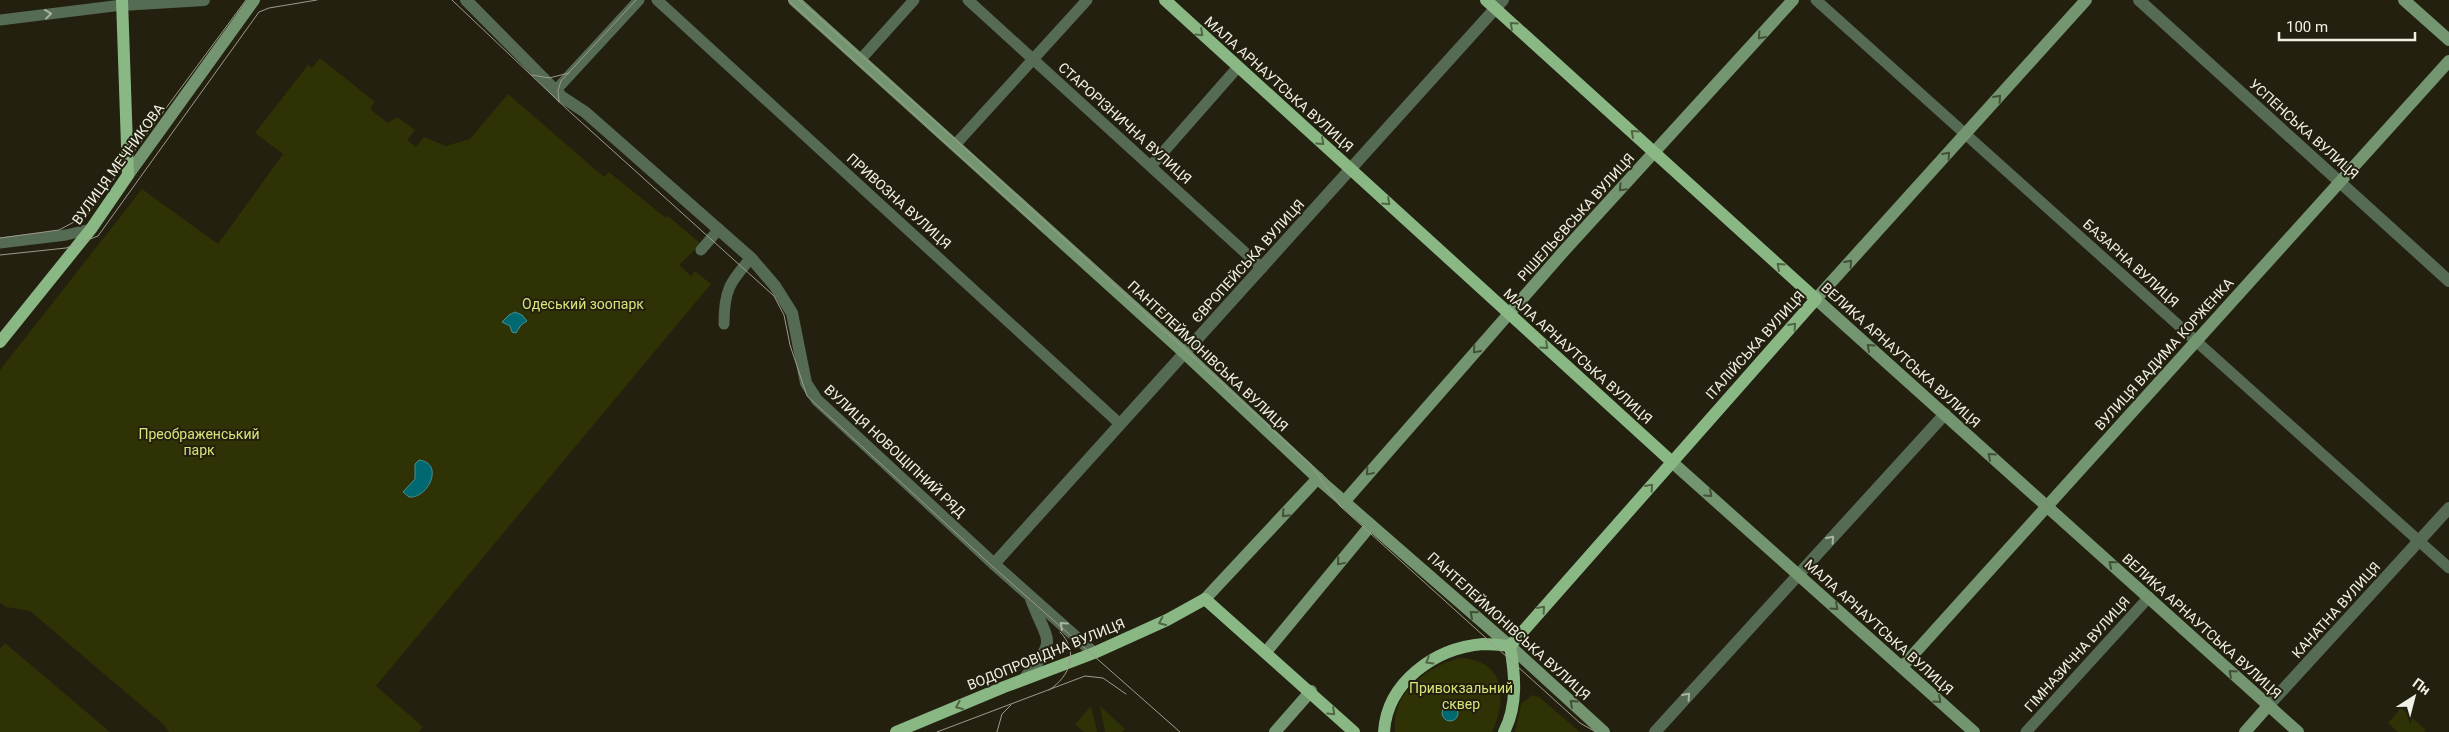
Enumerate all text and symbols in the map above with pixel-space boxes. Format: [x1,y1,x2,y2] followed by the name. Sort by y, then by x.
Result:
[45,9,53,20] one-way arrow
[2279,10,2415,42] scale bar
[1202,13,1356,155] street label: МАЛА АРНАУТСЬКА ВУЛИЦЯ
[2286,18,2328,36] text: 100 m
[1510,22,1519,31] one-way arrow
[1195,27,1204,36] one-way arrow
[1757,31,1766,40] one-way arrow
[1055,59,1195,187] street label: СТАРОРІЗНИЧНА ВУЛИЦЯ
[2246,76,2362,182] street label: УСПЕНСЬКА ВУЛИЦЯ
[1992,94,2001,103] one-way arrow
[69,100,167,228] street label: ВУЛИЦЯ МЕЧНИКОВА
[1631,130,1640,139] one-way arrow
[1315,137,1324,146] one-way arrow
[844,150,954,252] street label: ПРИВОЗНА ВУЛИЦЯ
[1514,150,1638,284] street label: РІШЕЛЬЄВСЬКА ВУЛИЦЯ
[1941,152,1950,161] one-way arrow
[1619,182,1628,191] one-way arrow
[1188,196,1308,326] street label: ЄВРОПЕЙСЬКА ВУЛИЦЯ
[1381,196,1390,205] one-way arrow
[2080,216,2182,310] street label: БАЗАРНА ВУЛИЦЯ
[1843,259,1852,268] one-way arrow
[1777,263,1786,272] one-way arrow
[2092,275,2236,433] street label: ВУЛИЦЯ ВАДИМА КОРЖЕНКА
[1125,277,1291,435] street label: ПАНТЕЛЕЙМОНІВСЬКА ВУЛИЦЯ
[1818,279,1984,431] street label: ВЕЛИКА АРНАУТСЬКА ВУЛИЦЯ
[1501,285,1655,427] street label: МАЛА АРНАУТСЬКА ВУЛИЦЯ
[1702,288,1808,402] street label: ІТАЛІЙСЬКА ВУЛИЦЯ
[522,296,644,312] park label: Одеський зоопарк
[1787,323,1795,332] one-way arrow
[1539,340,1548,349] one-way arrow
[1866,344,1875,353] one-way arrow
[1473,345,1482,354] one-way arrow
[821,382,969,521] street label: ВУЛИЦЯ НОВОЩІПНИЙ РЯД
[138,426,260,458] park label: Преображенський парк
[1987,453,1996,462] one-way arrow
[1366,467,1375,476] one-way arrow
[1644,484,1653,493] one-way arrow
[1703,488,1712,497] one-way arrow
[1282,508,1291,517] one-way arrow
[1825,535,1834,544] one-way arrow
[1424,549,1594,703] street label: ПАНТЕЛЕЙМОНІВСЬКА ВУЛИЦЯ
[2119,550,2285,702] street label: ВЕЛИКА АРНАУТСЬКА ВУЛИЦЯ
[1802,556,1956,698] street label: МАЛА АРНАУТСЬКА ВУЛИЦЯ
[1337,557,1346,566] one-way arrow
[2289,559,2383,661] street label: КАНАТНА ВУЛИЦЯ
[2108,561,2117,570] one-way arrow
[2021,593,2133,715] street label: ГІМНАЗИЧНА ВУЛИЦЯ
[1829,601,1838,610] one-way arrow
[1536,606,1545,615] one-way arrow
[1470,611,1479,620] one-way arrow
[965,615,1127,693] street label: ВОДОПРОВІДНА ВУЛИЦЯ
[1158,616,1167,626] one-way arrow
[1059,622,1068,631] one-way arrow
[1426,655,1435,665] one-way arrow
[2229,670,2238,679] one-way arrow
[2389,672,2439,722] north arrow
[2410,675,2434,698] text: Пн
[1409,680,1513,712] park label: Привокзальний сквер
[1682,692,1691,701] one-way arrow
[1933,694,1942,703] one-way arrow
[955,699,964,710] one-way arrow
[1569,700,1578,709] one-way arrow
[1327,706,1336,715] one-way arrow

